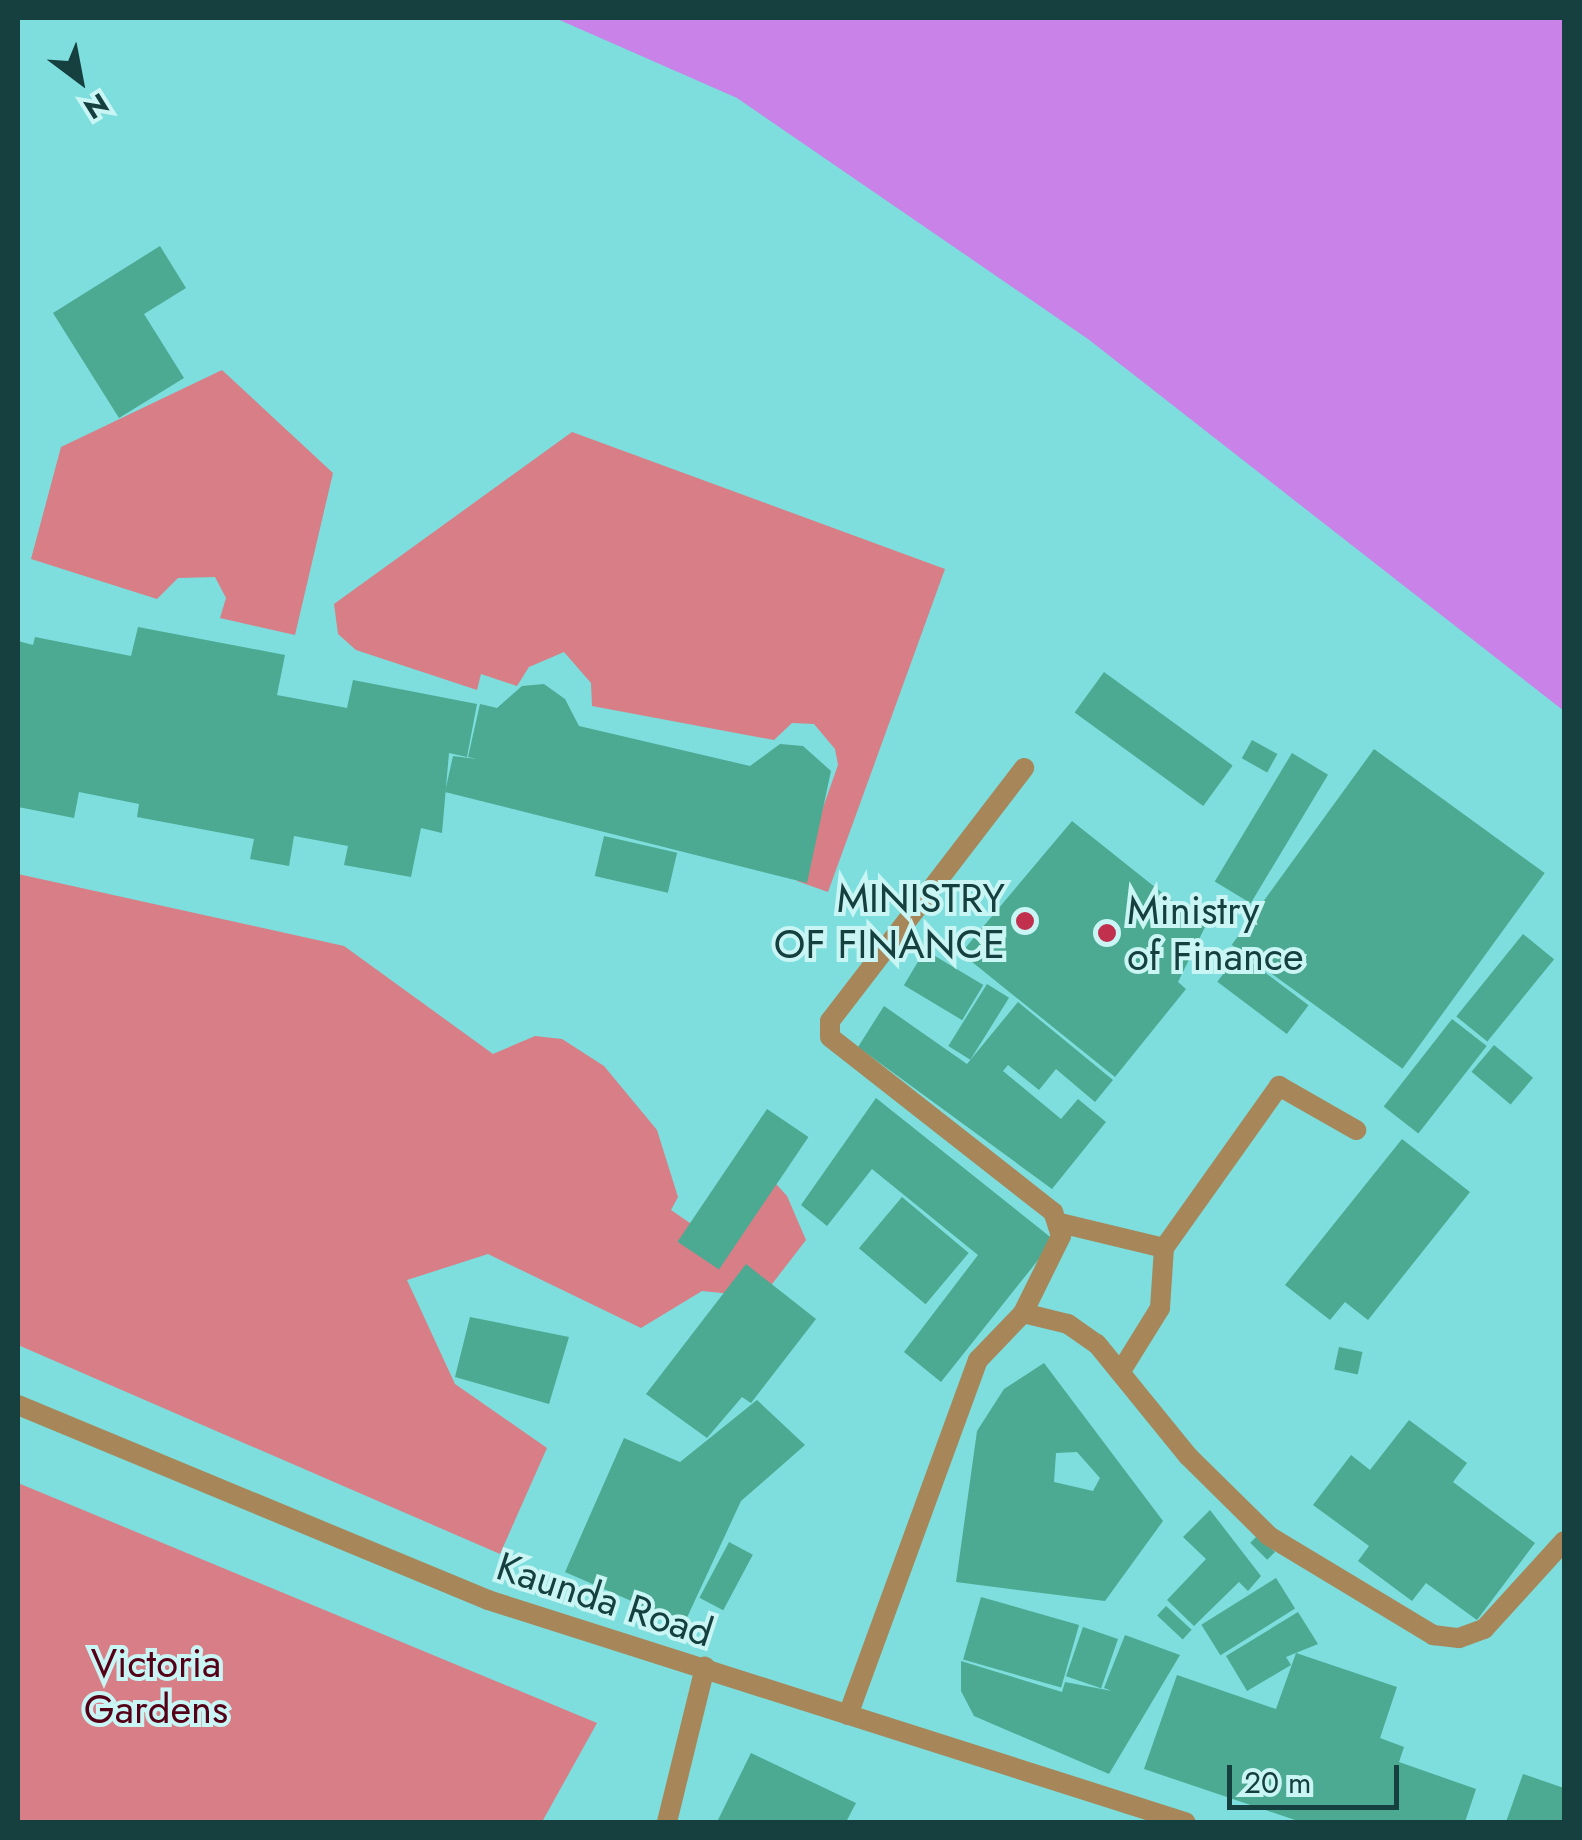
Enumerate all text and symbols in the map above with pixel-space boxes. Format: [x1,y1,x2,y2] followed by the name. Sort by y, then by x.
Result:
[30,30,130,130] north arrow
[76,83,116,129] text: N
[774,874,1005,968] place label: MINISTRY OF FINANCE
[1127,886,1304,980] place label: Ministry of Finance
[1014,910,1036,932] marker: MINISTRY OF FINANCE
[1096,922,1118,944] marker: Ministry of Finance
[491,1542,719,1656] street label: Kaunda Road
[84,1639,228,1733] park label: Victoria Gardens
[1232,1745,1404,1807] scale bar
[1244,1761,1311,1804] text: 20 m

